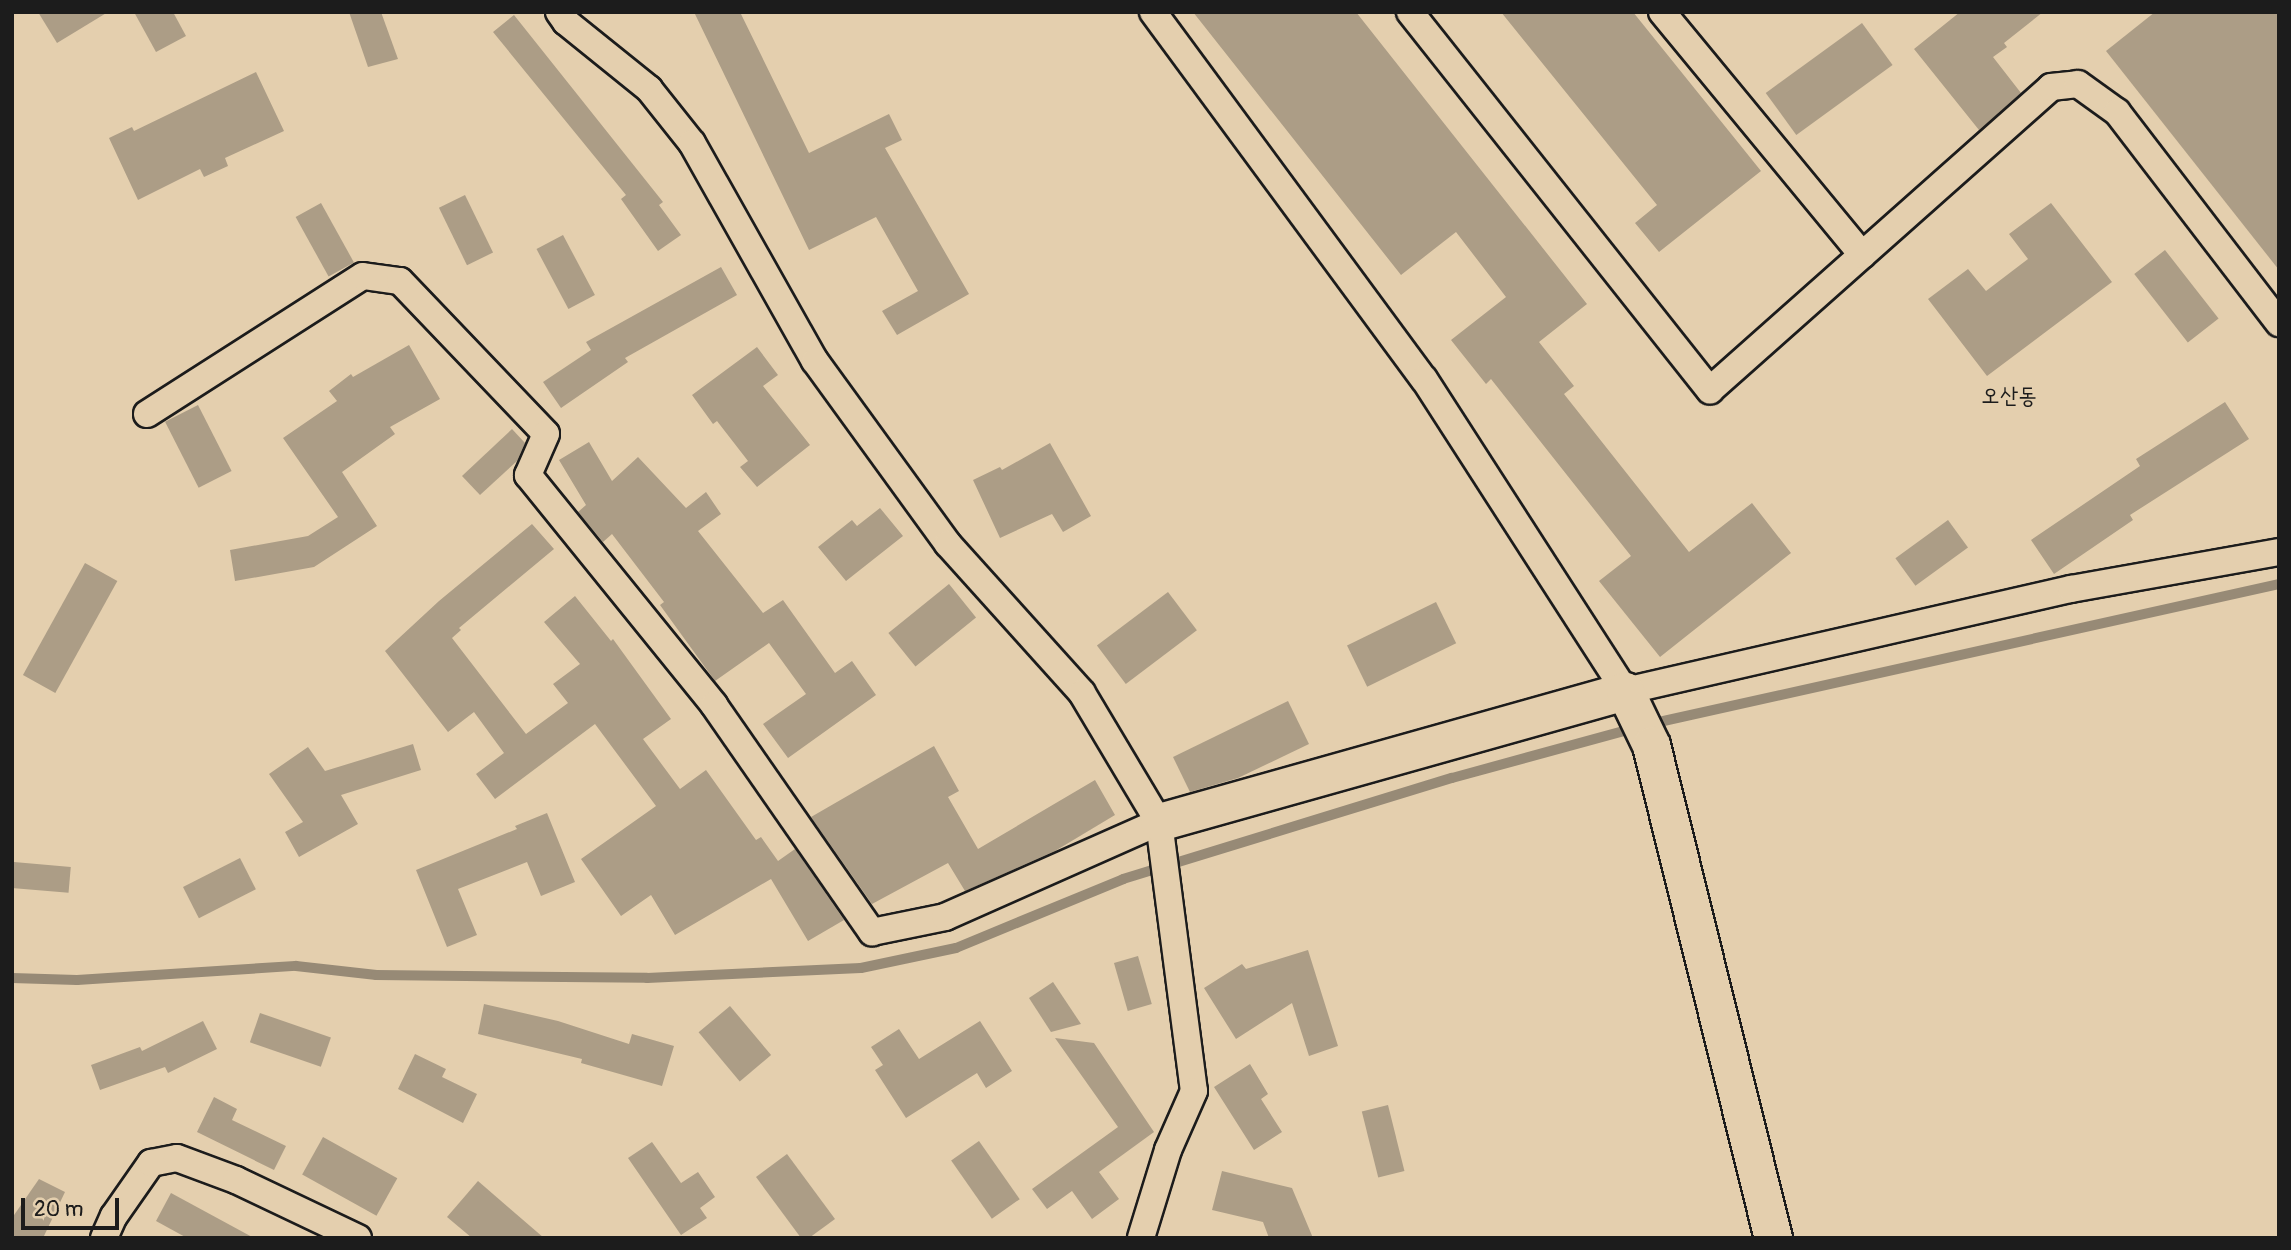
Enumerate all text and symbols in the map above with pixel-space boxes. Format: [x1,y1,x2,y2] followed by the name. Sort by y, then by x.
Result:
[1981,382,2037,410] district label: 오산동
[24,1184,122,1228] scale bar
[34,1196,83,1223] text: 20 m

